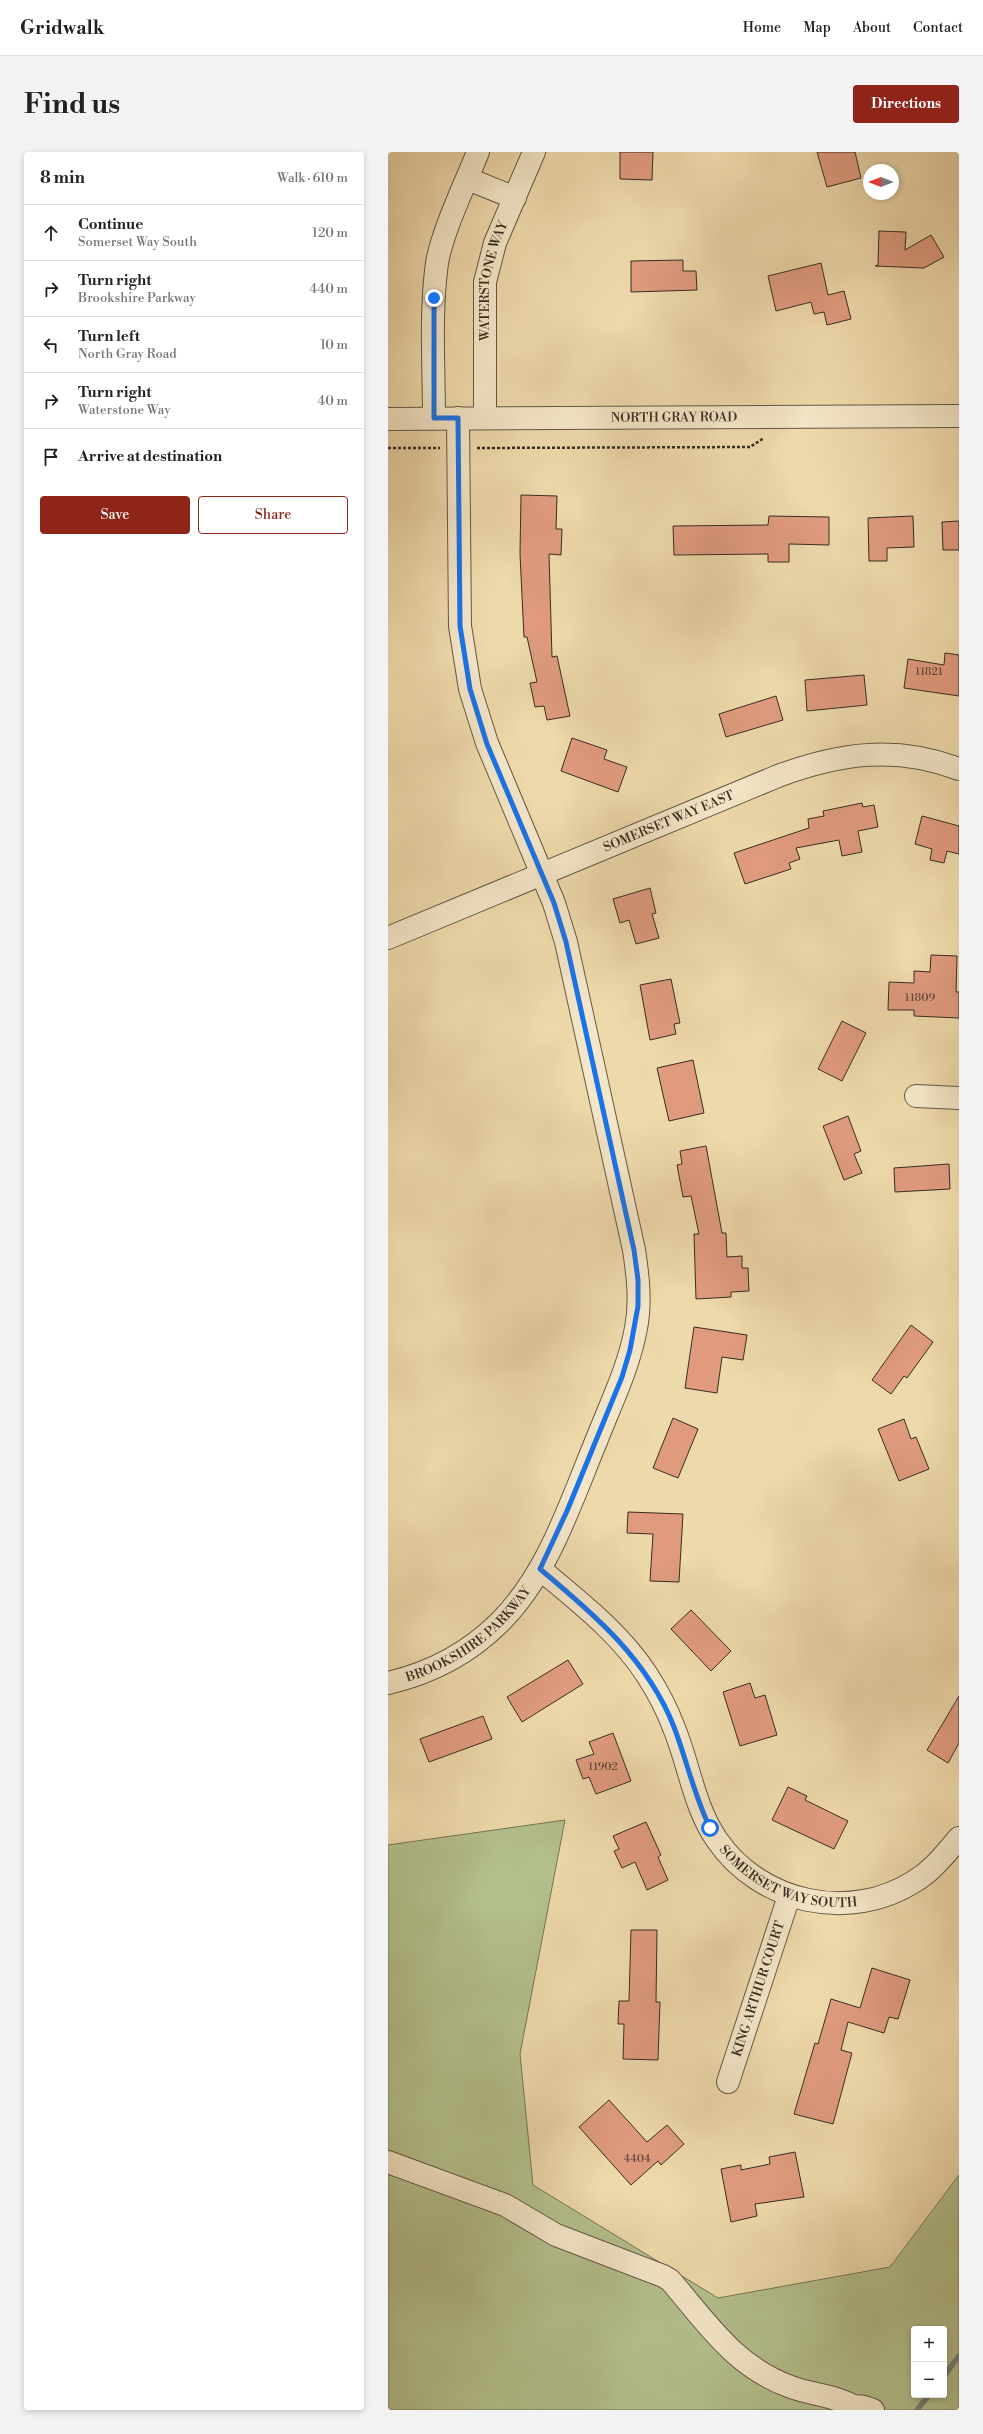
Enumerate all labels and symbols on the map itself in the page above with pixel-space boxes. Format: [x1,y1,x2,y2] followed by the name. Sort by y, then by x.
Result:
[863,164,899,200] north arrow
[477,218,512,342] street label: WATERSTONE WAY
[425,289,443,307] route end
[611,409,737,426] street label: NORTH GRAY ROAD
[915,665,943,679] house number: 11821
[601,787,737,856] street label: SOMERSET WAY EAST
[905,991,935,1005] house number: 11809
[403,1582,535,1686] street label: BROOKSHIRE PARKWAY
[588,1760,618,1774] house number: 11902
[701,1819,719,1837] route start
[716,1842,859,1911] street label: SOMERSET WAY SOUTH
[729,1919,788,2059] street label: KING ARTHUR COURT
[623,2152,651,2166] house number: 4404

